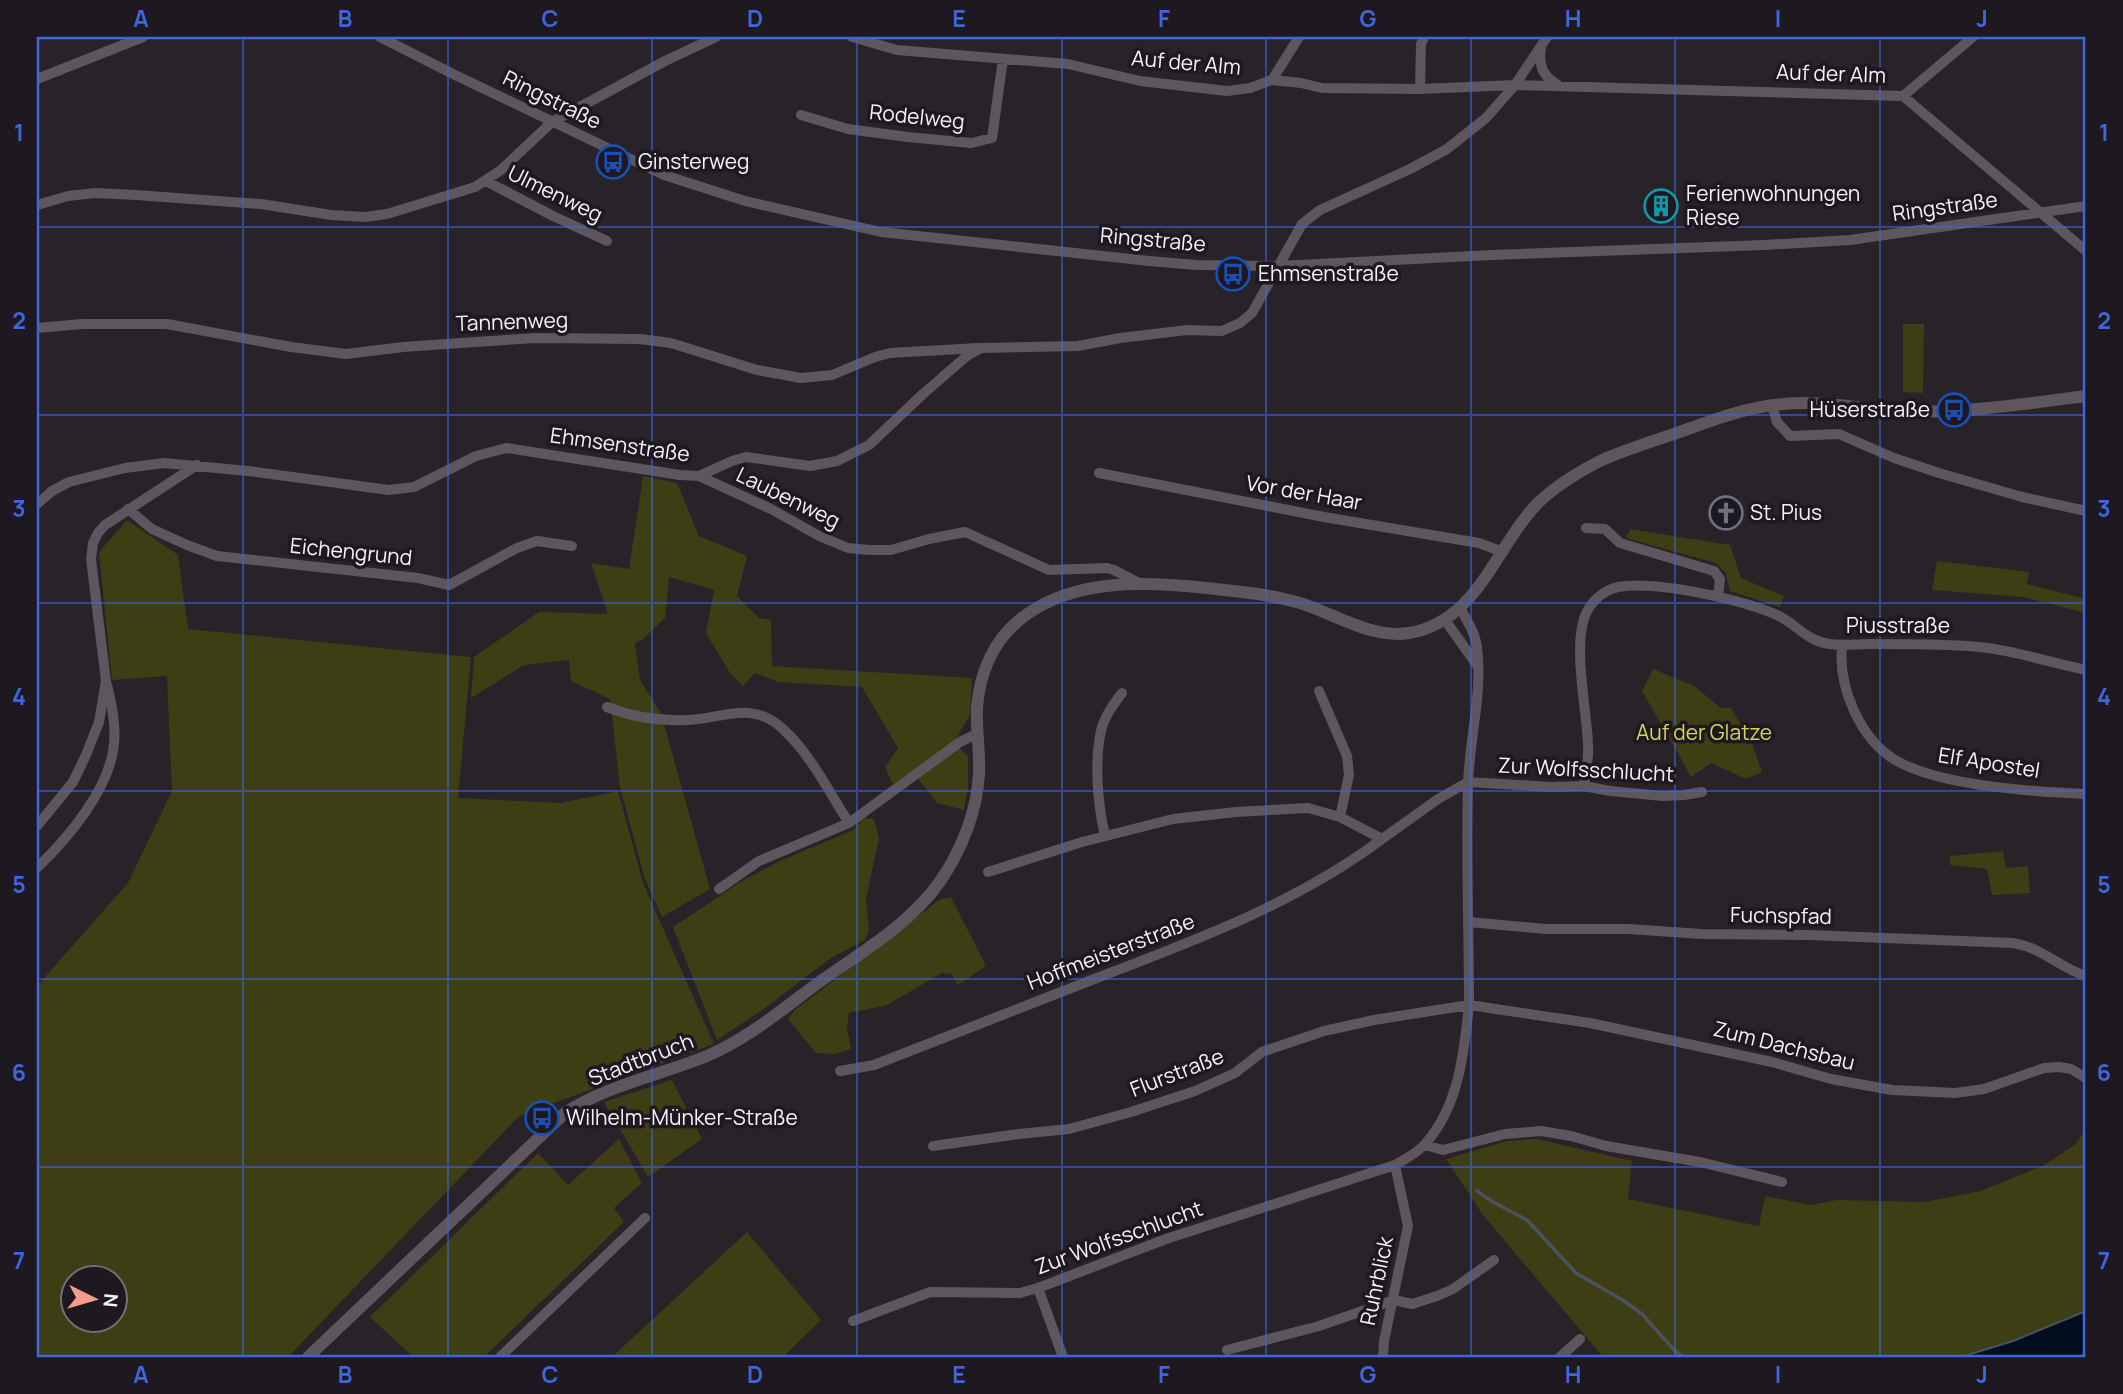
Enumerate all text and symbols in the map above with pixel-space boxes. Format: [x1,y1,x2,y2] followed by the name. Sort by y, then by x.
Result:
[133,2,149,34] text: A
[338,2,352,34] text: B
[542,2,559,34] text: C
[747,2,763,34] text: D
[952,2,966,34] text: E
[1158,2,1170,34] text: F
[1360,2,1377,34] text: G
[1565,2,1581,34] text: H
[1775,2,1781,34] text: I
[1976,2,1988,34] text: J
[1130,43,1242,81] street label: Auf der Alm
[1776,57,1886,89] street label: Auf der Alm
[499,63,606,135] street label: Ringstraße
[868,97,966,135] street label: Rodelweg
[14,116,24,148] text: 1
[2099,116,2109,148] text: 1
[594,143,632,181] bus stop icon: Ginsterweg
[638,147,749,175] place label: Ginsterweg
[503,158,608,228] street label: Ulmenweg
[1686,179,1860,231] place label: Ferienwohnungen Riese
[1890,185,1999,227] street label: Ringstraße
[1642,187,1680,225] building icon: Ferienwohnungen Riese
[1099,220,1207,258] street label: Ringstraße
[1214,255,1252,293] bus stop icon: Ehmsenstraße
[1258,259,1399,287] place label: Ehmsenstraße
[12,304,26,336] text: 2
[2097,304,2111,336] text: 2
[455,305,569,337] street label: Tannenweg
[1935,391,1973,429] bus stop icon: Hüserstraße
[1810,395,1930,423] place label: Hüserstraße
[548,420,692,468] street label: Ehmsenstraße
[732,460,845,534] street label: Laubenweg
[1244,468,1365,516] street label: Vor der Haar
[12,492,26,524] text: 3
[2097,492,2111,524] text: 3
[1707,494,1745,532] church icon: St. Pius
[1750,498,1822,526] place label: St. Pius
[289,531,414,571] street label: Eichengrund
[1846,611,1950,639] street label: Piusstraße
[12,680,26,712] text: 4
[2097,680,2111,712] text: 4
[1636,718,1772,746] park label: Auf der Glatze
[1936,740,2042,784] street label: Elf Apostel
[1497,750,1675,788] street label: Zur Wolfsschlucht
[12,868,26,900] text: 5
[2097,868,2111,900] text: 5
[1730,900,1832,930] street label: Fuchspfad
[1023,906,1198,996] street label: Hoffmeisterstraße
[1711,1014,1858,1076] street label: Zum Dachsbau
[584,1026,697,1092] street label: Stadtbruch
[1126,1041,1227,1103] street label: Flurstraße
[12,1056,26,1088] text: 6
[2097,1056,2111,1088] text: 6
[523,1099,561,1137] bus stop icon: Wilhelm-Münker-Straße
[566,1103,798,1131] place label: Wilhelm-Münker-Straße
[1031,1194,1206,1280] street label: Zur Wolfsschlucht
[1353,1233,1399,1328] street label: Ruhrblick
[13,1244,25,1276] text: 7
[2098,1244,2110,1276] text: 7
[60,1264,130,1334] north arrow
[97,1293,124,1308] text: N
[133,1358,149,1390] text: A
[338,1358,352,1390] text: B
[542,1358,559,1390] text: C
[747,1358,763,1390] text: D
[952,1358,966,1390] text: E
[1158,1358,1170,1390] text: F
[1360,1358,1377,1390] text: G
[1565,1358,1581,1390] text: H
[1775,1358,1781,1390] text: I
[1976,1358,1988,1390] text: J

